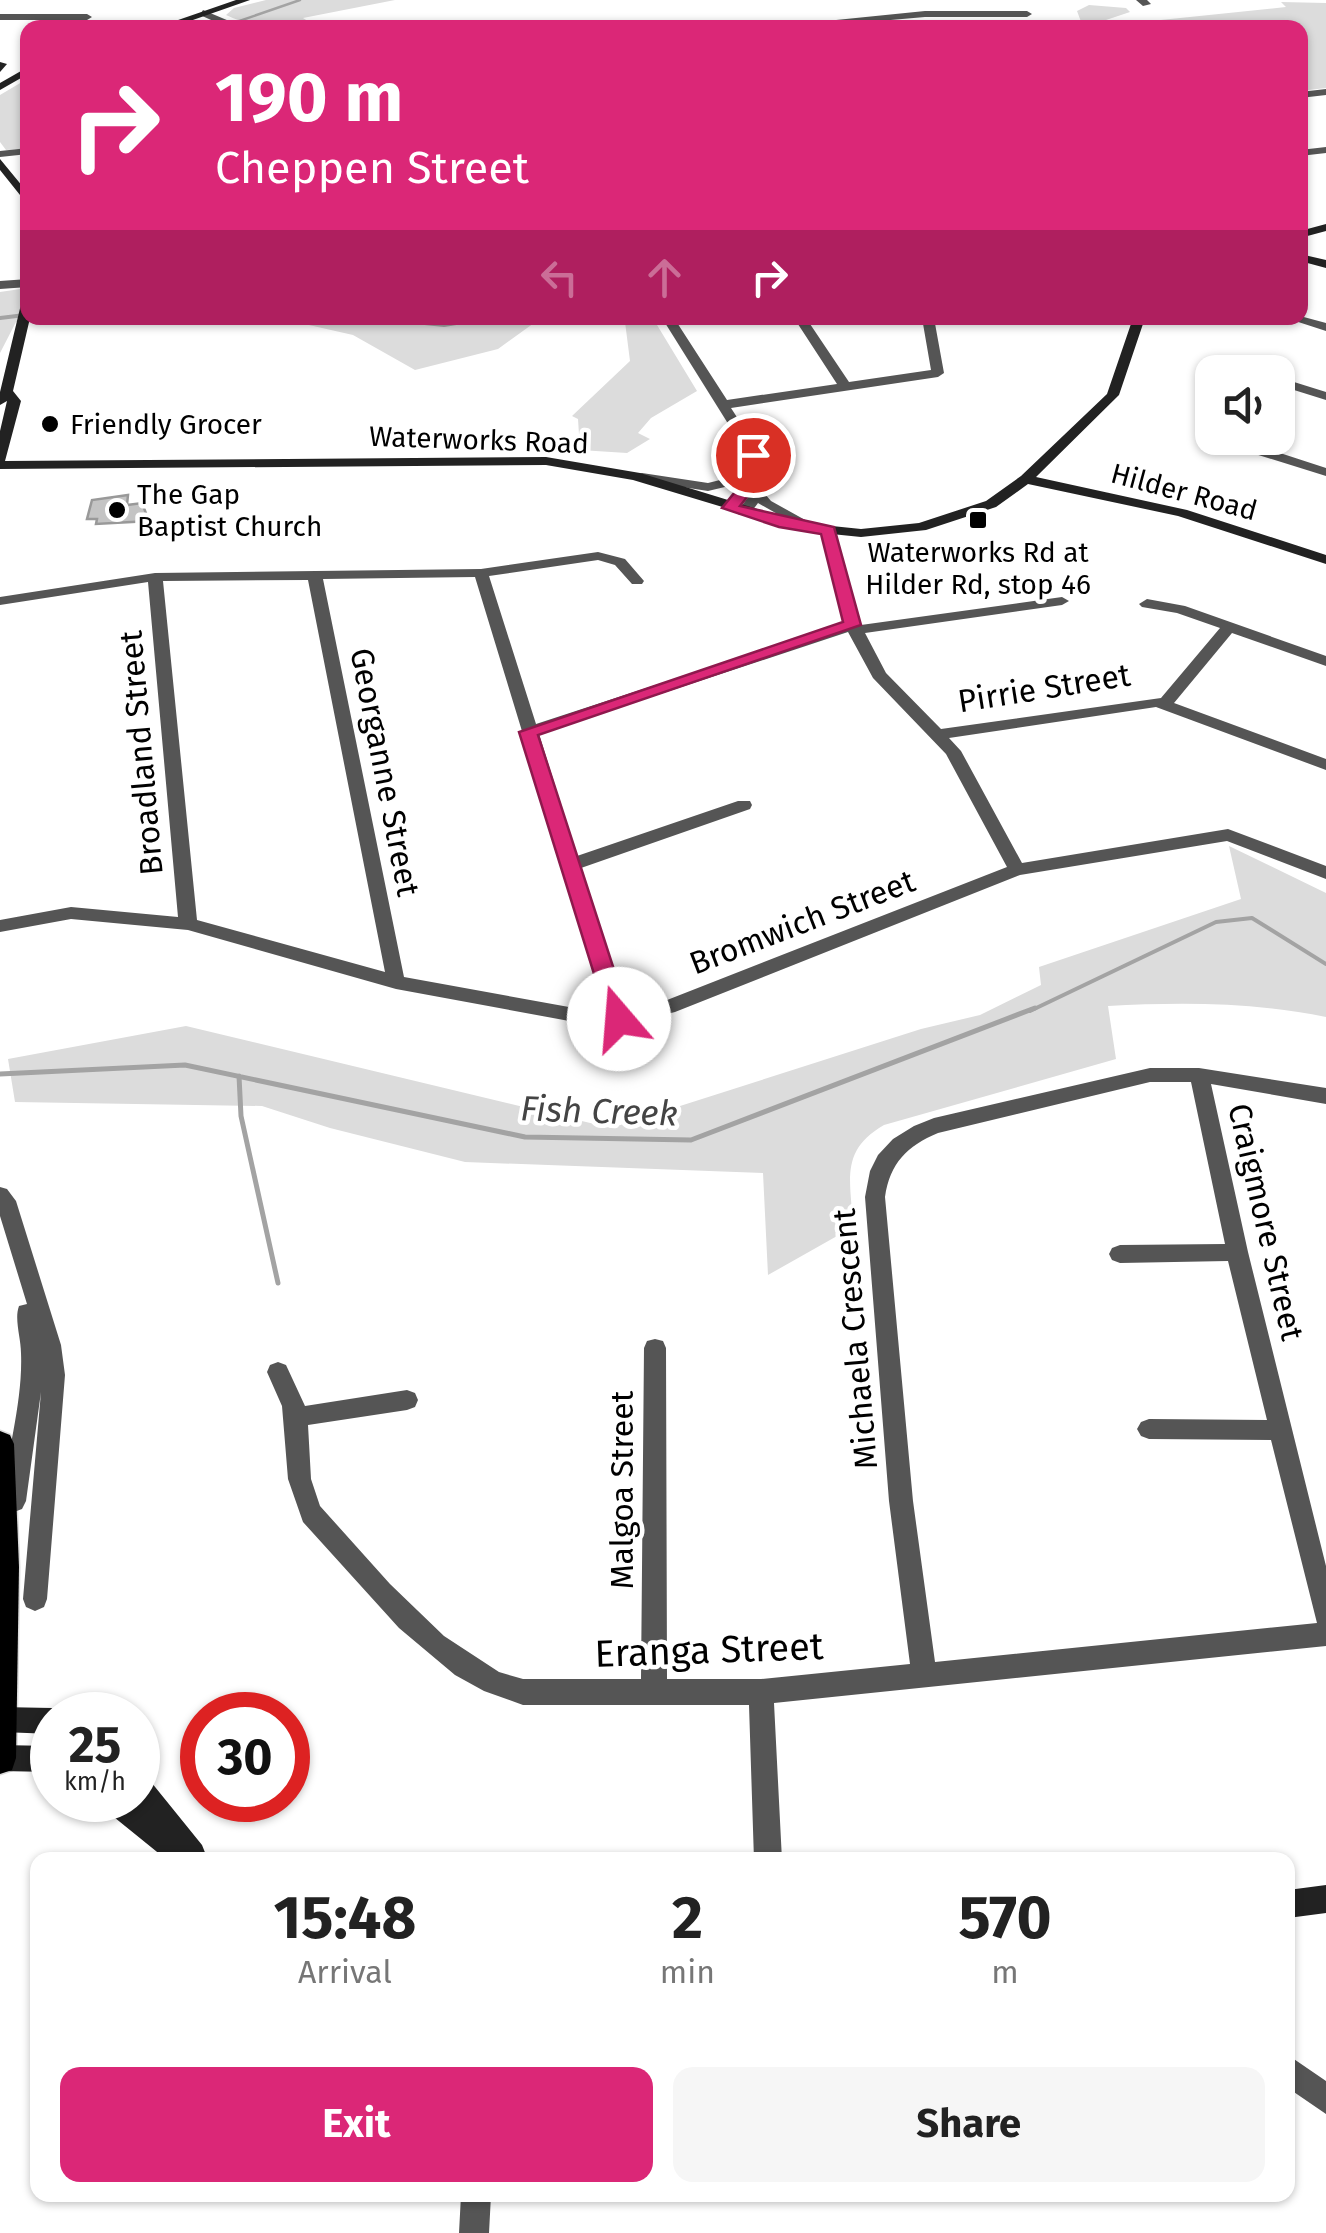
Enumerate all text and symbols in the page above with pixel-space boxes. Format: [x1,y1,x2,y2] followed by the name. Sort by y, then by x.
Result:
[215,56,403,140] text: 190 m
[50,60,180,190] icon: right
[215,141,529,195] text: Cheppen Street
[532,250,587,305] icon: left
[637,250,692,305] icon: ahead
[742,250,797,305] icon: right
[1195,355,1295,455] map controls
[1195,355,1295,455] button: sound
[70,408,262,441] place label: Friendly Grocer
[39,413,61,435] marker: Friendly Grocer
[711,413,796,498] pin
[369,420,589,460] street label: Waterworks Road
[726,428,781,483] icon: arrive
[1107,457,1261,527] street label: Hilder Road
[137,478,322,543] place label: The Gap Baptist Church
[106,499,128,521] marker: The Gap Baptist Church
[967,509,989,531] marker: Waterworks Rd at Hilder Rd, stop 46
[865,536,1091,601] place label: Waterworks Rd at Hilder Rd, stop 46
[111,629,171,877] street label: Broadland Street
[342,645,428,900] street label: Georganne Street
[955,656,1133,720] street label: Pirrie Street
[684,861,920,982] street label: Bromwich Street
[567,967,671,1071] position arrow
[520,1087,678,1135] water label: Fish Creek
[1220,1100,1312,1345] street label: Craigmore Street
[825,1207,885,1471] street label: Michaela Crescent
[603,1390,641,1589] street label: Malgoa Street
[594,1623,825,1677] street label: Eranga Street
[180,1692,310,1822] speed limit sign: 30
[69,1715,121,1775] text: 25
[64,1767,126,1797] text: km/h
[273,1882,416,1954] text: 15:48
[672,1882,703,1954] text: 2
[958,1882,1051,1954] text: 570
[298,1953,392,1991] text: Arrival
[660,1953,715,1991] text: min
[991,1953,1019,1991] text: m
[60,2067,653,2182] button: Exit
[673,2067,1265,2182] button: Share

